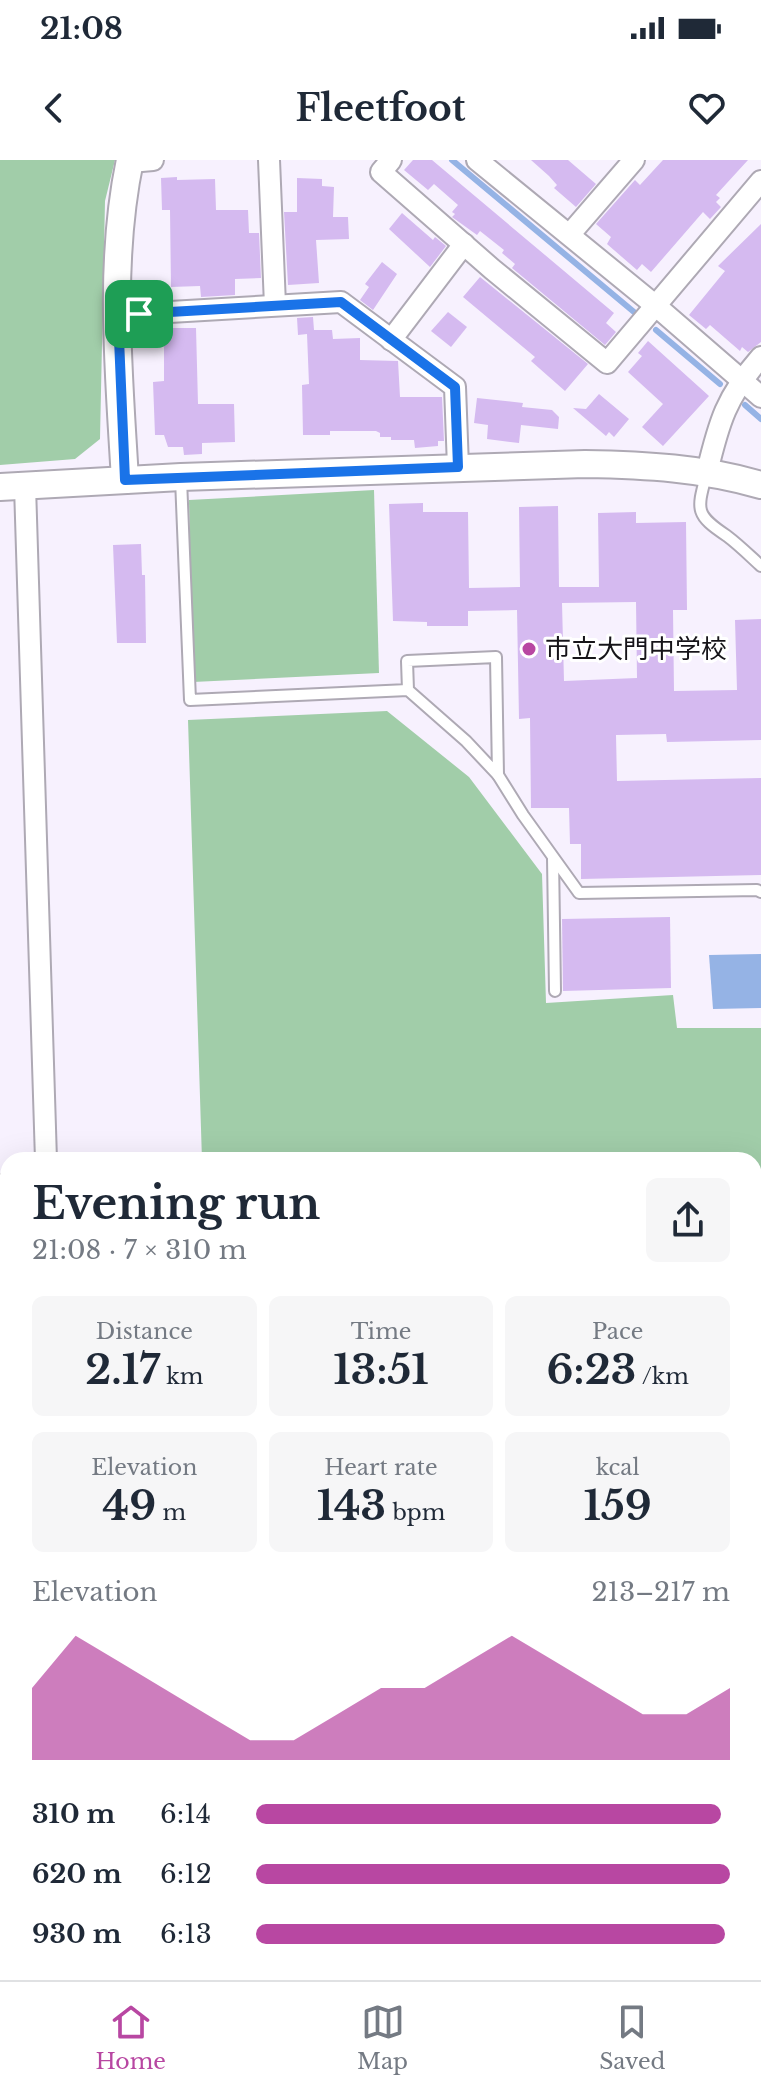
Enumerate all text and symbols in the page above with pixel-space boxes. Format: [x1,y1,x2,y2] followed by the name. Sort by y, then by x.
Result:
[40,10,123,47] text: 21:08
[32,86,76,130] icon: back
[295,86,466,131] text: Fleetfoot
[685,86,729,130] icon: heart
[105,280,173,348] pin
[117,292,161,336] icon: arrive
[545,633,727,665] place label: 市立大門中学校
[520,640,538,658] marker: 市立大門中学校
[32,1176,320,1231] text: Evening run
[646,1178,730,1262] button: share
[32,1234,247,1266] text: 21:08 · 7 × 310 m
[96,1318,193,1345] text: Distance
[351,1318,411,1345] text: Time
[592,1318,643,1345] text: Pace
[85,1345,160,1395] text: 2.17
[333,1345,429,1395] text: 13:51
[546,1345,636,1395] text: 6:23
[160,1363,203,1390] text: km
[636,1363,689,1390] text: /km
[91,1454,197,1481] text: Elevation
[324,1454,438,1481] text: Heart rate
[596,1454,640,1481] text: kcal
[103,1481,156,1531] text: 49
[317,1481,386,1531] text: 143
[584,1481,652,1531] text: 159
[156,1499,186,1526] text: m
[386,1499,445,1526] text: bpm
[32,1576,158,1608] text: Elevation
[592,1576,730,1608] text: 213–217 m
[32,1798,115,1830] text: 310 m
[160,1798,211,1830] text: 6:14
[32,1858,122,1890] text: 620 m
[160,1858,212,1890] text: 6:12
[32,1918,121,1950] text: 930 m
[160,1918,212,1950] text: 6:13
[96,2000,166,2075] tab: Home
[357,2000,408,2075] tab: Map
[599,2000,665,2075] tab: Saved

